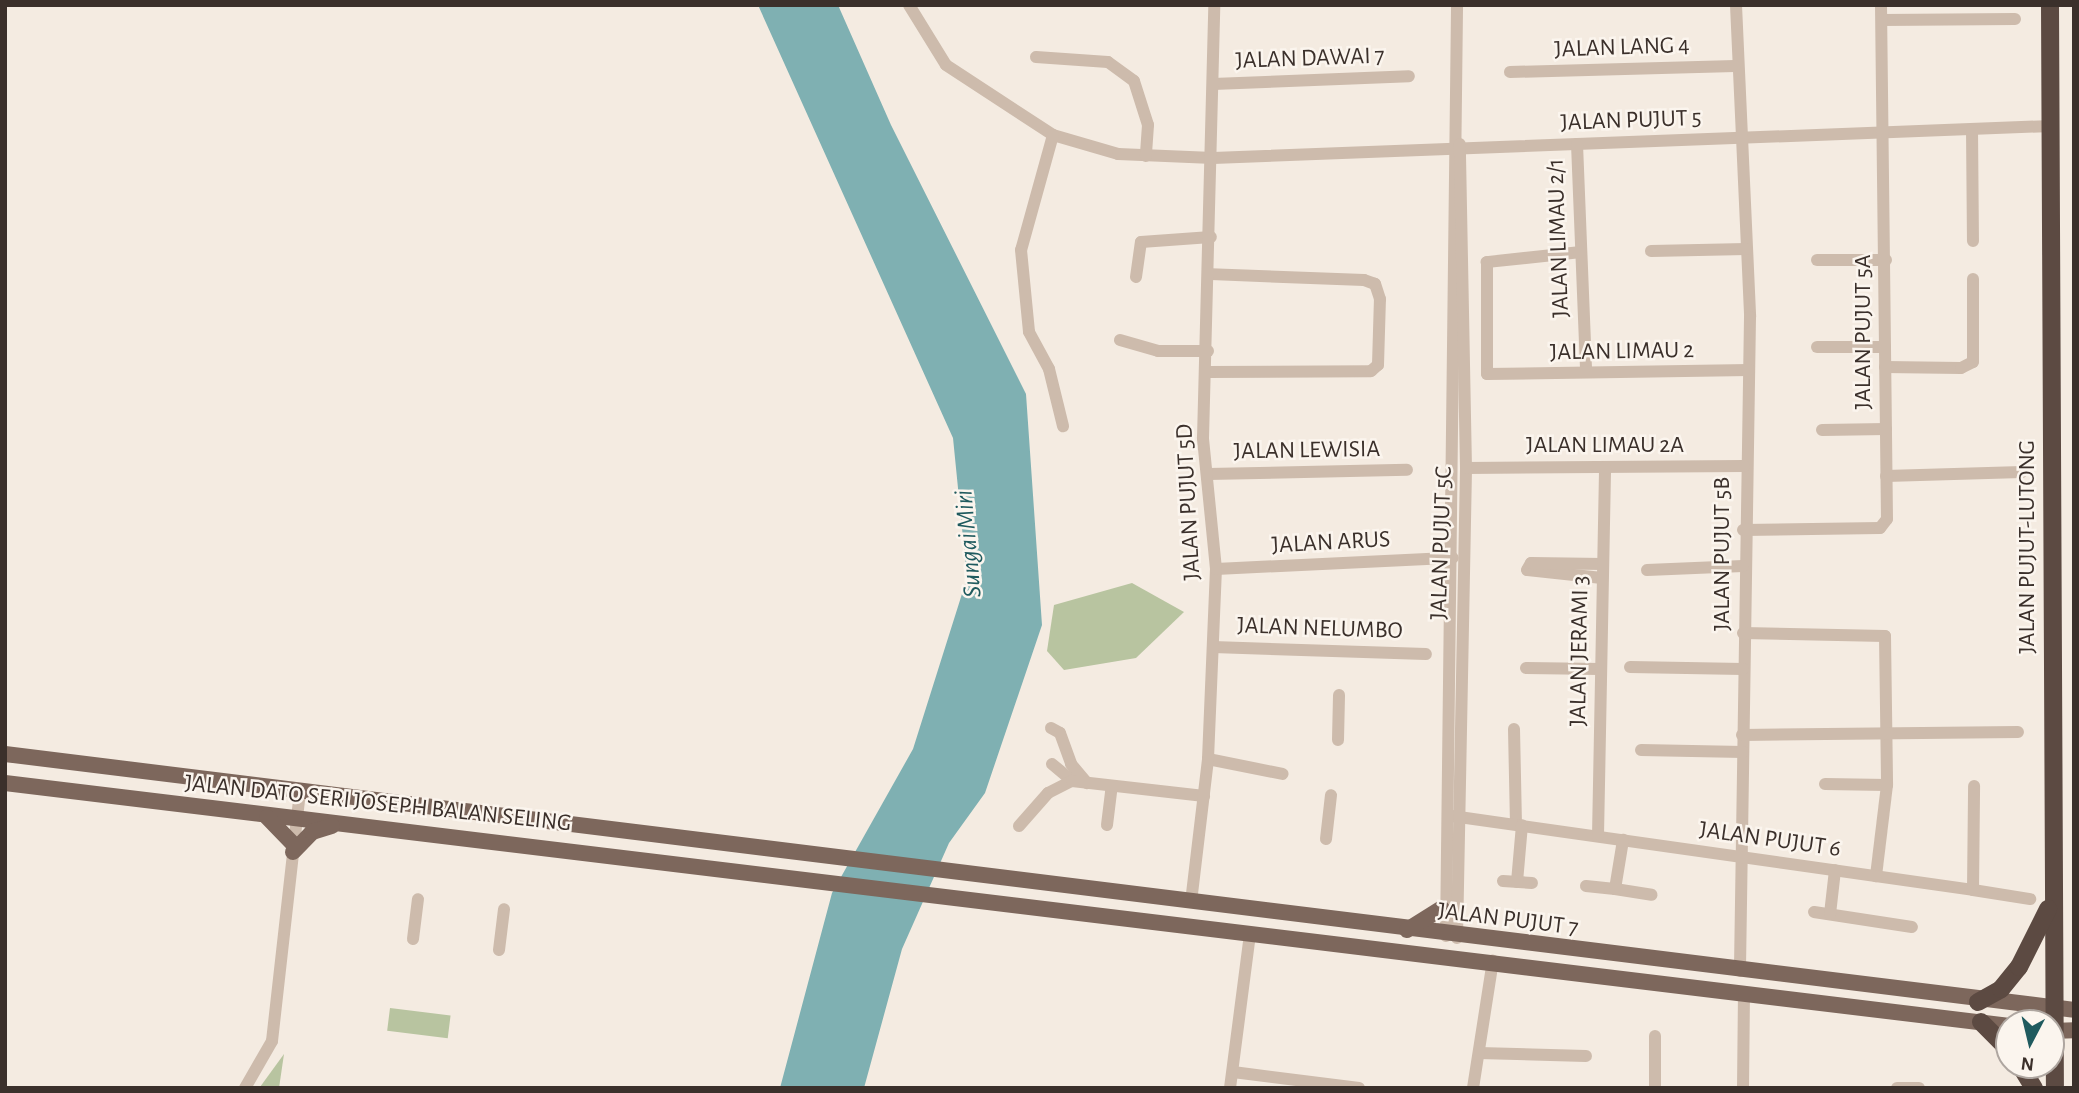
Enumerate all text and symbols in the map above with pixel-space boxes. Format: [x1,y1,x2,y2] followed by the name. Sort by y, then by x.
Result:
[1554,31,1690,65] street label: JALAN LANG 4
[1235,42,1385,76] street label: JALAN DAWAI 7
[1560,104,1702,138] street label: JALAN PUJUT 5
[1542,158,1576,318] street label: JALAN LIMAU 2/1
[1850,254,1878,410] street label: JALAN PUJUT 5A
[1550,336,1694,368] street label: JALAN LIMAU 2
[1171,423,1207,581] street label: JALAN PUJUT 5D
[1526,432,1684,460] street label: JALAN LIMAU 2A
[1233,435,1381,467] street label: JALAN LEWISIA
[2014,440,2042,654] street label: JALAN PUJUT-LUTONG
[1425,466,1459,620] street label: JALAN PUJUT 5C
[1709,477,1737,631] street label: JALAN PUJUT 5B
[949,489,989,599] water label: Sungai Miri
[1271,526,1391,560] street label: JALAN ARUS
[1564,575,1596,727] street label: JALAN JERAMI 3
[1237,612,1403,646] street label: JALAN NELUMBO
[183,769,573,839] street label: JALAN DATO SERI JOSEPH BALAN SELING
[1697,816,1843,864] street label: JALAN PUJUT 6
[1436,897,1580,943] street label: JALAN PUJUT 7
[1995,1009,2065,1079] north arrow
[2020,1053,2035,1074] text: N

